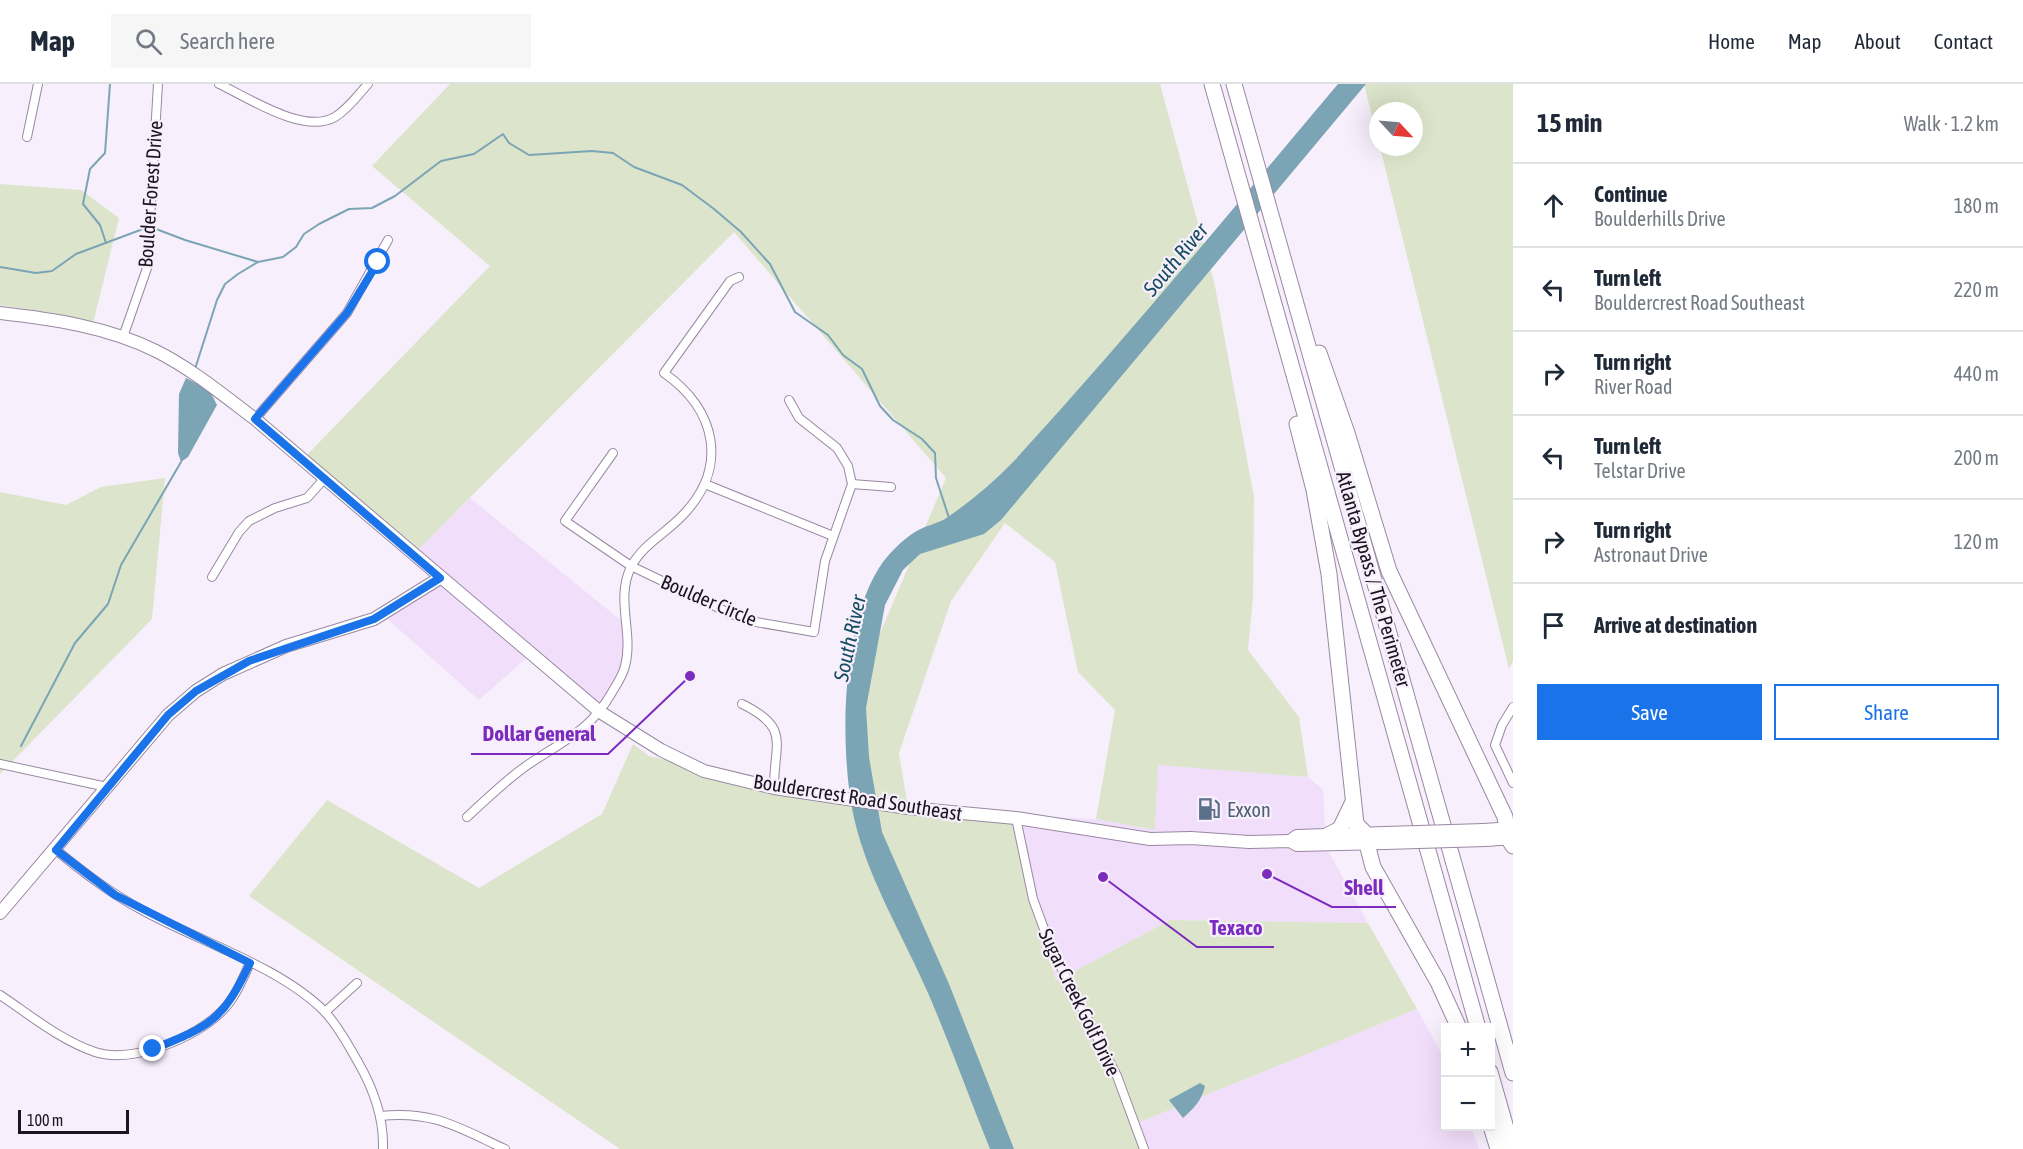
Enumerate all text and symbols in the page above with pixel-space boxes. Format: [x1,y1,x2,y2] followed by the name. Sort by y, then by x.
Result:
[111,14,531,68] search box
[30,25,75,57] text: Map
[132,25,165,58] icon: search
[180,28,275,54] text: Search here
[1708,29,1755,53] text: Home
[1788,29,1822,53] text: Map
[1855,29,1901,53] text: About
[1934,29,1993,53] text: Contact
[1369,102,1423,156] north arrow
[1537,108,1602,138] text: 15 min
[1904,112,1999,135] text: Walk · 1.2 km
[133,120,167,268] street label: Boulder Forest Drive
[1594,181,1668,207] text: Continue
[1537,189,1570,222] icon: ahead
[1954,194,1999,217] text: 180 m
[1594,207,1726,230] text: Boulderhills Drive
[1137,217,1213,301] water label: South River
[364,248,390,274] route start
[1594,265,1661,291] text: Turn left
[1537,273,1570,306] icon: left
[1954,278,1999,301] text: 220 m
[1594,291,1805,314] text: Bouldercrest Road Southeast
[1594,349,1671,375] text: Turn right
[1537,357,1570,390] icon: right
[1954,362,1999,385] text: 440 m
[1594,375,1673,398] text: River Road
[1594,433,1661,459] text: Turn left
[1537,441,1570,474] icon: left
[1954,446,1999,469] text: 200 m
[1594,459,1686,482] text: Telstar Drive
[1332,468,1416,691] street label: Atlanta Bypass / The Perimeter
[1594,517,1671,543] text: Turn right
[1537,525,1570,558] icon: right
[1954,530,1999,553] text: 120 m
[1594,543,1708,566] text: Astronaut Drive
[658,570,760,630] street label: Boulder Circle
[828,592,870,684] water label: South River
[1537,609,1570,642] icon: arrive
[1594,612,1757,638] text: Arrive at destination
[1537,684,1762,740] button: Save
[1774,684,1999,740] button: Share
[471,715,608,754] callout: Dollar General
[482,721,596,745] text: Dollar General
[752,769,964,825] street label: Bouldercrest Road Southeast
[1196,796,1222,822] fuel station icon: Exxon
[1227,798,1271,821] place label: Exxon
[1332,868,1396,907] callout: Shell
[1344,875,1384,899] text: Shell
[1197,908,1274,947] callout: Texaco
[1209,915,1263,939] text: Texaco
[1034,925,1126,1079] street label: Sugar Creek Golf Drive
[1441,1023,1495,1131] map controls
[1441,1023,1495,1077] button: +
[139,1035,165,1061] route end
[1441,1077,1495,1131] button: −
[18,1107,129,1134] scale bar
[27,1111,63,1129] text: 100 m

